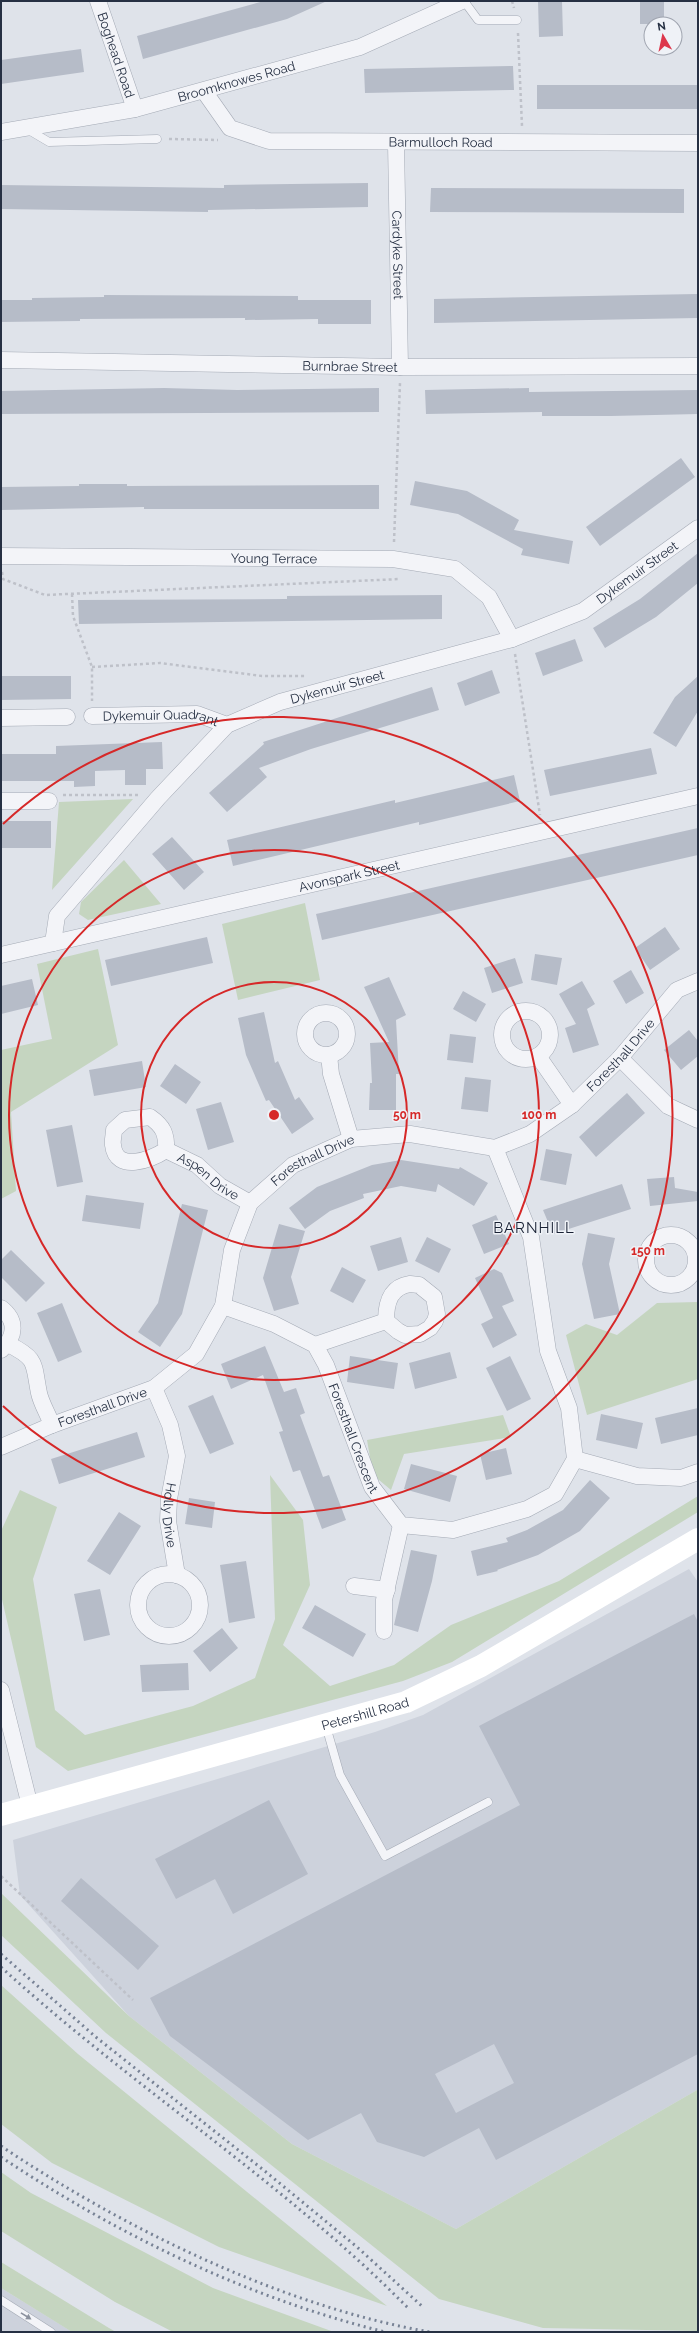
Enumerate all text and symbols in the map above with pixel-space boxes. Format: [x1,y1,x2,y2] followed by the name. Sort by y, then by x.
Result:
[94,10,138,100] street label: Boghead Road
[643,16,683,56] north arrow
[656,20,667,34] text: N
[176,58,297,105] street label: Broomknowes Road
[389,135,493,150] street label: Barmulloch Road
[389,210,406,300] street label: Cardyke Street
[302,358,398,375] street label: Burnbrae Street
[594,538,681,607] street label: Dykemuir Street
[231,551,318,566] street label: Young Terrace
[289,667,386,707] street label: Dykemuir Street
[102,707,221,729] street label: Dykemuir Quadrant
[297,857,402,895] street label: Avonspark Street
[584,1015,658,1095] street label: Foresthall Drive
[267,1108,281,1122] centre of rings
[393,1108,421,1122] text: 50 m
[522,1108,556,1122] text: 100 m
[268,1131,357,1189] street label: Foresthall Drive
[175,1150,242,1203] street label: Aspen Drive
[493,1219,575,1237] district label: BARNHILL
[631,1244,665,1258] text: 150 m
[326,1381,381,1497] street label: Foresthall Crescent
[56,1384,149,1430] street label: Foresthall Drive
[159,1481,179,1549] street label: Holly Drive
[320,1695,411,1733] street label: Petershill Road
[20,2312,32,2319] one-way arrow

